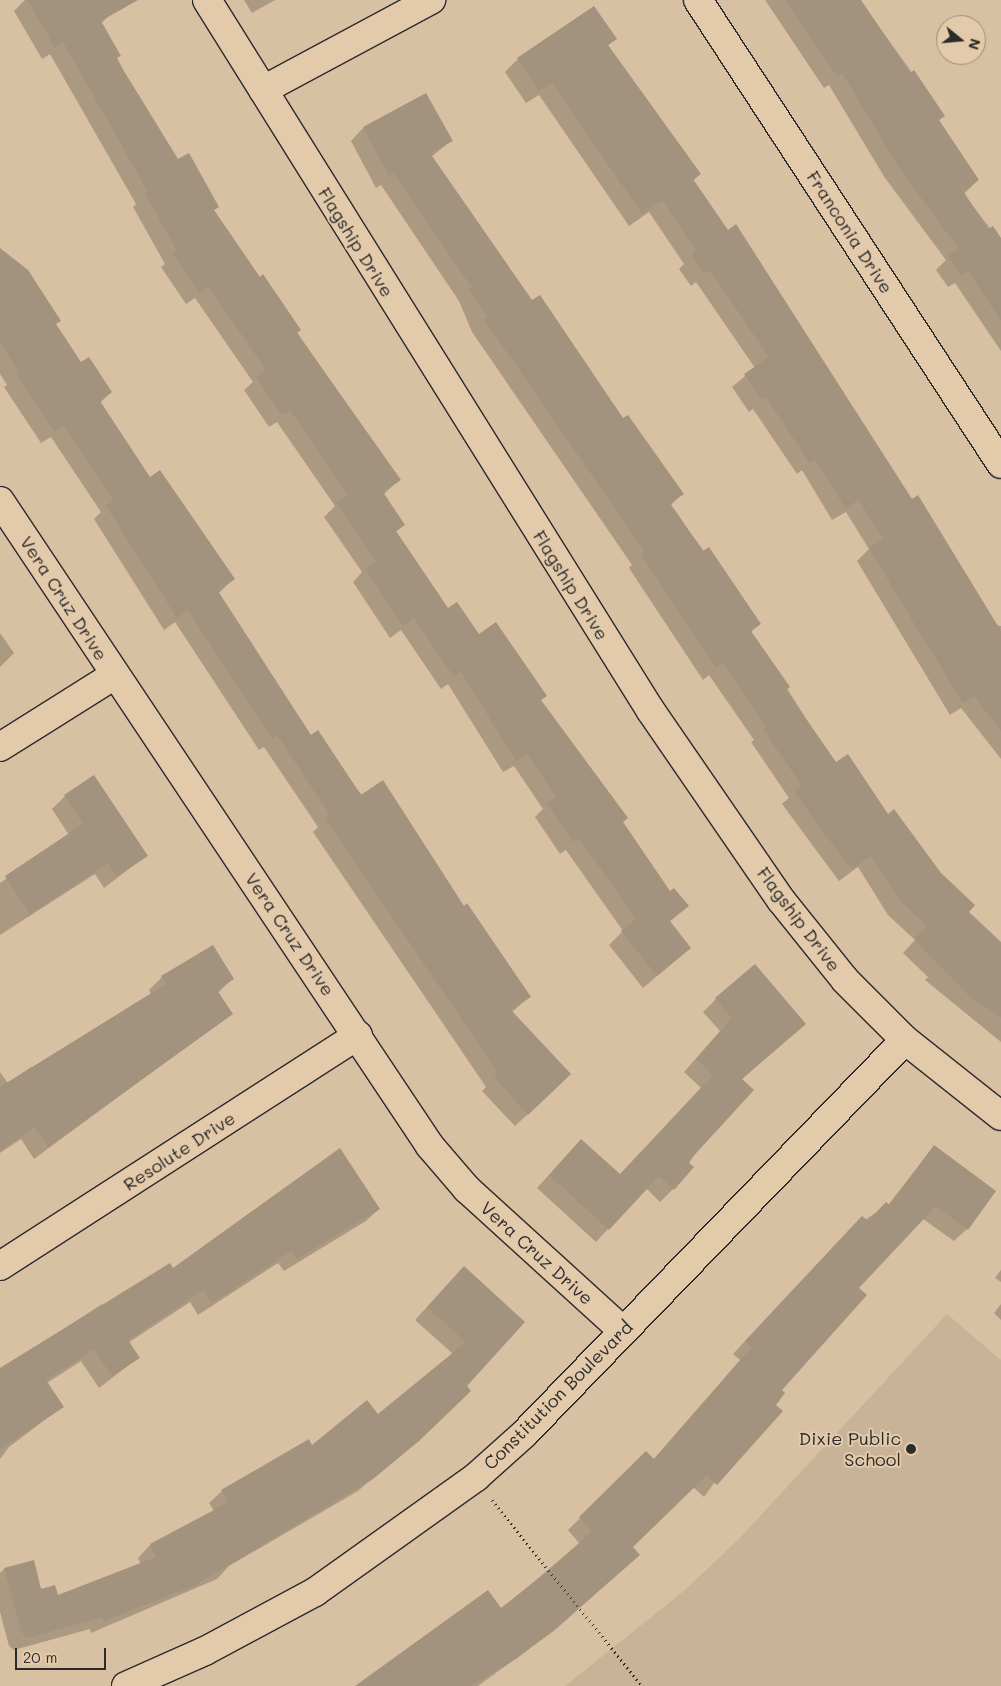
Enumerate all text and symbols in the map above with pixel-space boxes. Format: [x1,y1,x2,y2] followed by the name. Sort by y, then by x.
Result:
[936,15,986,65] north arrow
[964,36,986,52] text: N
[802,167,898,297] street label: Franconia Drive
[314,183,398,301] street label: Flagship Drive
[529,526,613,644] street label: Flagship Drive
[16,532,112,664] street label: Vera Cruz Drive
[753,863,845,975] street label: Flagship Drive
[241,868,339,1000] street label: Vera Cruz Drive
[119,1107,239,1195] street label: Resolute Drive
[476,1197,598,1309] street label: Vera Cruz Drive
[479,1316,637,1474] street label: Constitution Boulevard
[799,1428,901,1470] place label: Dixie Public School
[905,1443,917,1455] marker: Dixie Public School
[18,1638,109,1670] scale bar
[23,1647,57,1667] text: 20 m

